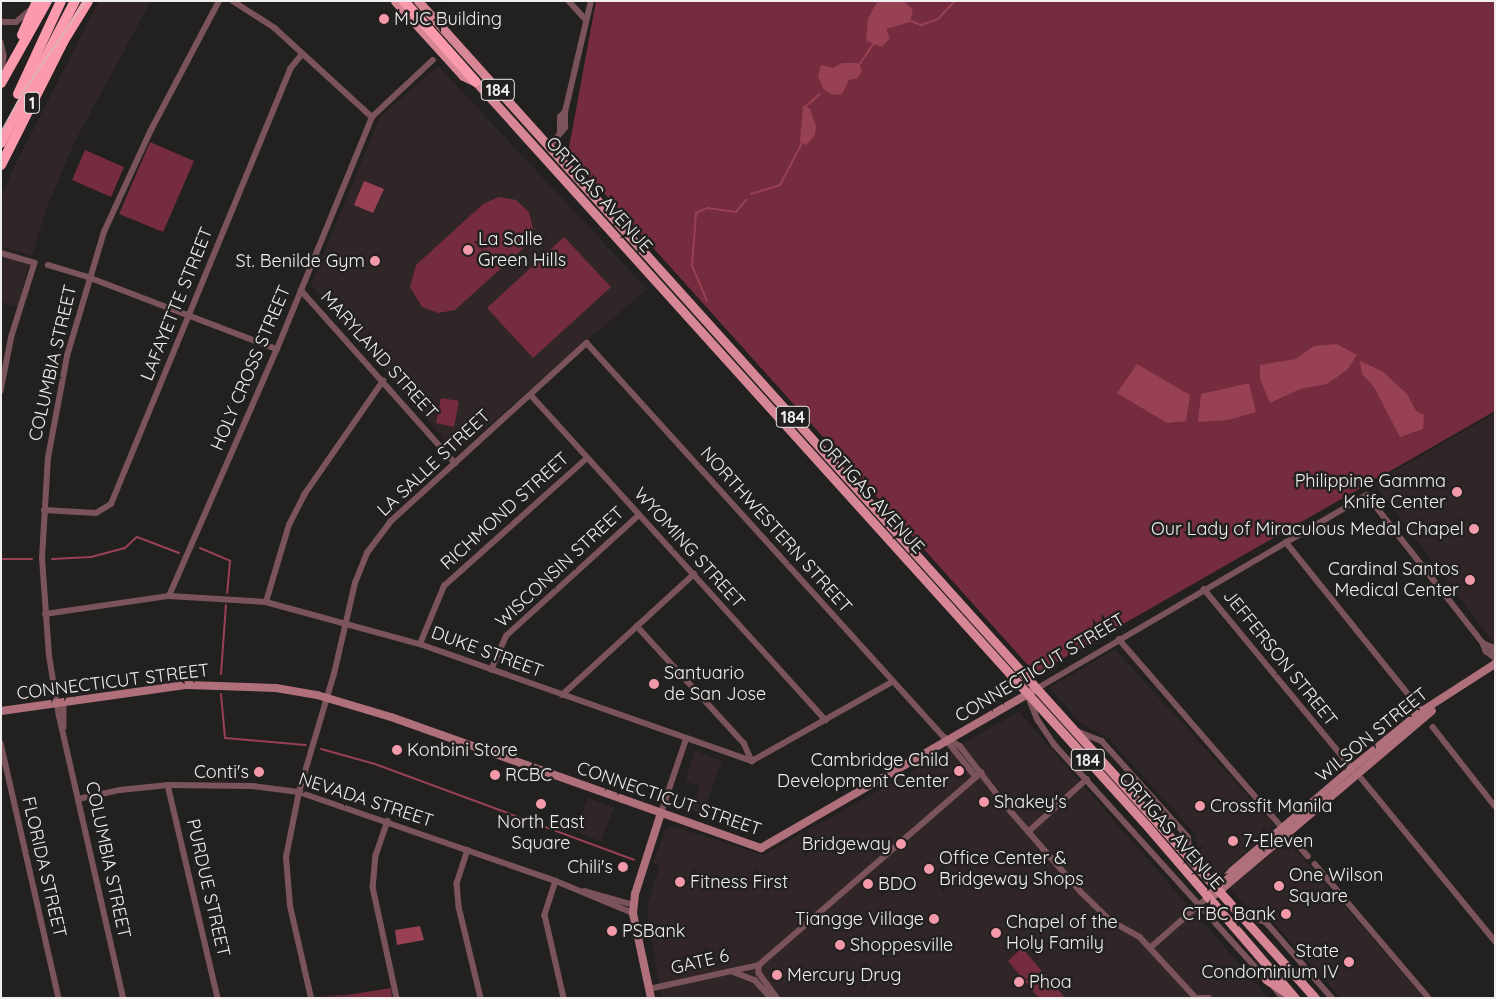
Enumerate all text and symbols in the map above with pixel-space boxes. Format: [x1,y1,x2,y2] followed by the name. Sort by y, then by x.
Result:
[394,8,502,30] place label: MJC Building
[378,13,390,25] marker: MJC Building
[480,76,516,104] road number: 184
[23,90,41,116] road number: 1
[541,133,657,257] street label: ORTIGAS AVENUE
[136,224,218,384] street label: LAFAYETTE STREET
[478,229,566,272] place label: La Salle Green Hills
[462,244,474,256] marker: La Salle Green Hills
[235,250,365,272] place label: St. Benilde Gym
[369,255,381,267] marker: St. Benilde Gym
[206,282,296,454] street label: HOLY CROSS STREET
[25,283,81,443] street label: COLUMBIA STREET
[316,287,442,423] street label: MARYLAND STREET
[776,404,810,431] road number: 184
[373,405,495,521] street label: LA SALLE STREET
[813,434,929,558] street label: ORTIGAS AVENUE
[696,443,856,617] street label: NORTHWESTERN STREET
[436,448,574,574] street label: RICHMOND STREET
[1295,471,1446,514] place label: Philippine Gamma Knife Center
[629,483,749,613] street label: WYOMING STREET
[1450,485,1464,499] marker: Philippine Gamma Knife Center
[491,502,629,632] street label: WISCONSIN STREET
[1151,518,1464,540] place label: Our Lady of Miraculous Medal Chapel
[1468,523,1480,535] marker: Our Lady of Miraculous Medal Chapel
[1328,559,1459,602] place label: Cardinal Santos Medical Center
[1463,573,1477,587] marker: Cardinal Santos Medical Center
[1218,585,1342,731] street label: JEFFERSON STREET
[951,609,1129,727] street label: CONNECTICUT STREET
[428,622,546,682] street label: DUKE STREET
[15,659,211,705] street label: CONNECTICUT STREET
[664,663,766,706] place label: Santuario de San Jose
[648,678,660,690] marker: Santuario de San Jose
[1312,683,1432,787] street label: WILSON STREET
[407,739,518,761] place label: Konbini Store
[391,744,403,756] marker: Konbini Store
[1070,746,1106,774] road number: 184
[777,750,949,792] place label: Cambridge Child Development Center
[574,757,764,841] street label: CONNECTICUT STREET
[194,761,249,783] place label: Conti's
[505,764,552,786] place label: RCBC
[953,765,965,777] marker: Cambridge Child Development Center
[253,766,265,778] marker: Conti's
[296,768,436,832] street label: NEVADA STREET
[1114,768,1228,894] street label: ORTIGAS AVENUE
[489,769,501,781] marker: RCBC
[81,780,135,940] street label: COLUMBIA STREET
[994,791,1067,813] place label: Shakey's
[17,795,71,939] street label: FLORIDA STREET
[1210,795,1332,817] place label: Crossfit Manila
[978,796,990,808] marker: Shakey's
[535,798,547,810] marker: North East Square
[1194,800,1206,812] marker: Crossfit Manila
[497,812,585,854] place label: North East Square
[182,817,234,959] street label: PURDUE STREET
[1243,830,1314,852] place label: 7-Eleven
[802,833,891,855] place label: Bridgeway
[1227,835,1239,847] marker: 7-Eleven
[895,838,907,850] marker: Bridgeway
[939,848,1084,891] place label: Office Center & Bridgeway Shops
[567,856,613,878] place label: Chili's
[617,861,629,873] marker: Chili's
[923,863,935,875] marker: Office Center & Bridgeway Shops
[1289,865,1383,908] place label: One Wilson Square
[690,871,788,893] place label: Fitness First
[878,873,916,895] place label: BDO
[674,876,686,888] marker: Fitness First
[862,878,874,890] marker: BDO
[1273,880,1285,892] marker: One Wilson Square
[1182,903,1276,925] place label: CTBC Bank
[795,908,924,930] place label: Tiangge Village
[1280,908,1292,920] marker: CTBC Bank
[1006,912,1118,954] place label: Chapel of the Holy Family
[928,913,940,925] marker: Tiangge Village
[622,920,686,942] place label: PSBank
[606,925,618,937] marker: PSBank
[990,927,1002,939] marker: Chapel of the Holy Family
[850,934,953,956] place label: Shoppesville
[834,939,846,951] marker: Shoppesville
[1202,941,1339,984] place label: State Condominium IV
[669,945,731,979] street label: GATE 6
[1343,956,1355,968] marker: State Condominium IV
[787,964,901,986] place label: Mercury Drug
[771,969,783,981] marker: Mercury Drug
[1029,971,1072,993] place label: Phoa
[1013,976,1025,988] marker: Phoa

